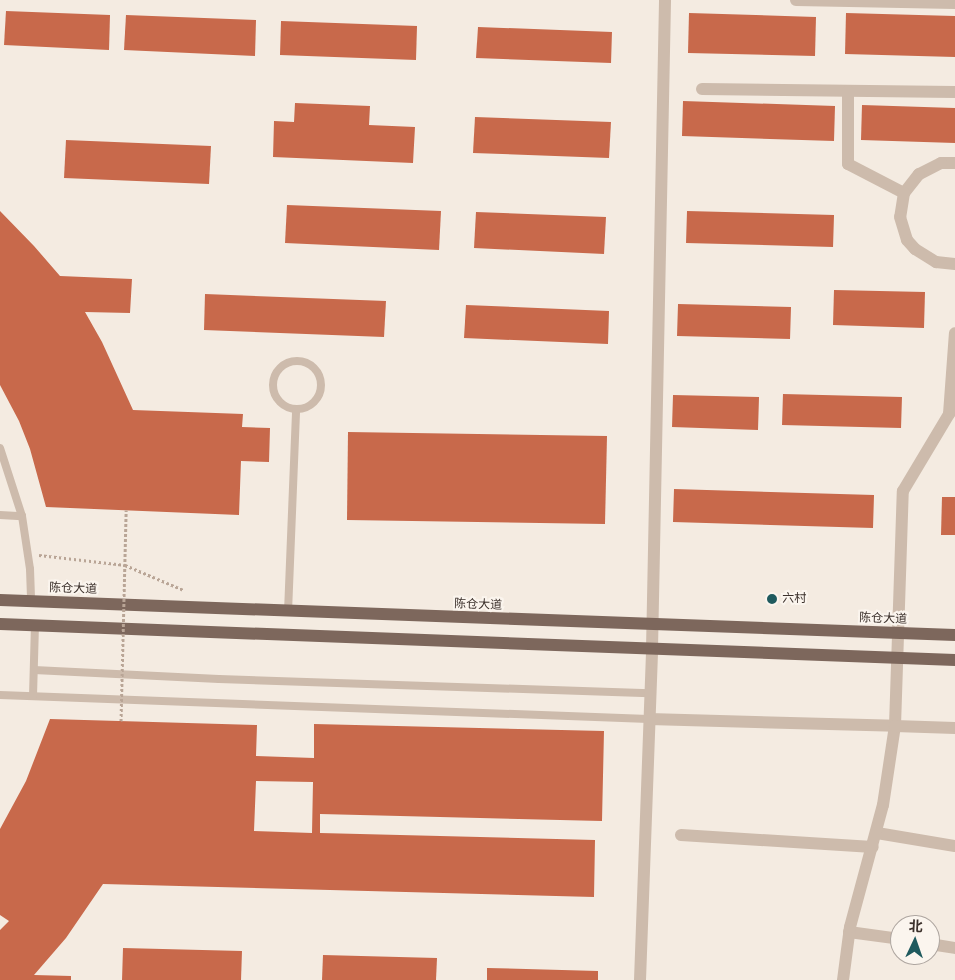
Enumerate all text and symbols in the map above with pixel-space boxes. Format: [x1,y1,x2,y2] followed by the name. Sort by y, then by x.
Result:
[49,581,97,597] street label: 陈仓大道
[782,592,806,606] place label: 六村
[766,593,778,605] marker: 六村
[454,597,502,613] street label: 陈仓大道
[859,611,907,627] street label: 陈仓大道
[890,915,940,965] north arrow
[908,918,923,934] text: 北

